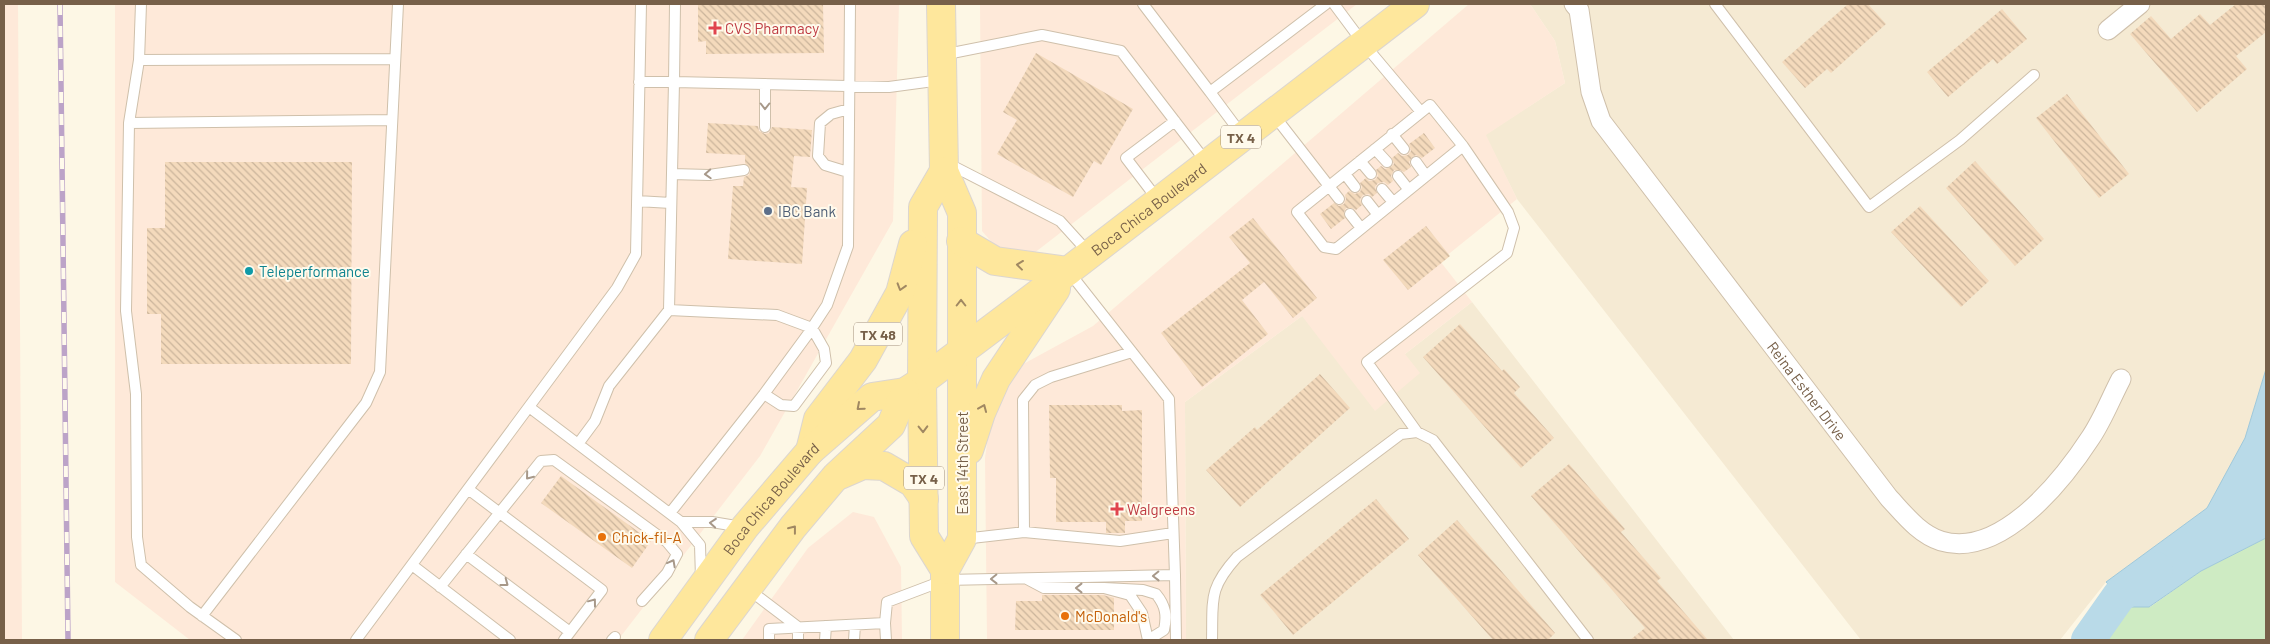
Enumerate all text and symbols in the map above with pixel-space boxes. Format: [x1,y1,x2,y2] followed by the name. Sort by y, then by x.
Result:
[725,19,819,37] place label: CVS Pharmacy
[709,22,721,34] marker: CVS Pharmacy
[760,102,770,110] one-way arrow
[1221,125,1261,148] road number: TX 4
[1087,159,1210,259] street label: Boca Chica Boulevard
[704,169,712,180] one-way arrow
[778,202,836,220] place label: IBC Bank
[762,205,774,217] marker: IBC Bank
[1015,260,1023,271] one-way arrow
[259,262,370,280] place label: Teleperformance
[243,265,255,277] marker: Teleperformance
[897,283,907,291] one-way arrow
[956,299,966,307] one-way arrow
[854,322,902,346] road number: TX 48
[1764,338,1851,444] street label: Reina Esther Drive
[857,401,866,410] one-way arrow
[977,404,987,413] one-way arrow
[953,411,971,515] street label: East 14th Street
[918,426,928,434] one-way arrow
[719,438,823,558] street label: Boca Chica Boulevard
[904,466,944,489] road number: TX 4
[527,470,535,479] one-way arrow
[1127,500,1195,518] place label: Walgreens
[1111,503,1123,515] marker: Walgreens
[709,517,717,528] one-way arrow
[787,525,796,534] one-way arrow
[612,528,682,546] place label: Chick-fil-A
[596,531,608,543] marker: Chick-fil-A
[666,559,676,568] one-way arrow
[1152,570,1160,581] one-way arrow
[989,574,997,584] one-way arrow
[499,577,509,586] one-way arrow
[1075,583,1082,593] one-way arrow
[588,598,597,607] one-way arrow
[1075,607,1147,625] place label: McDonald's
[1059,610,1071,622] marker: McDonald's

